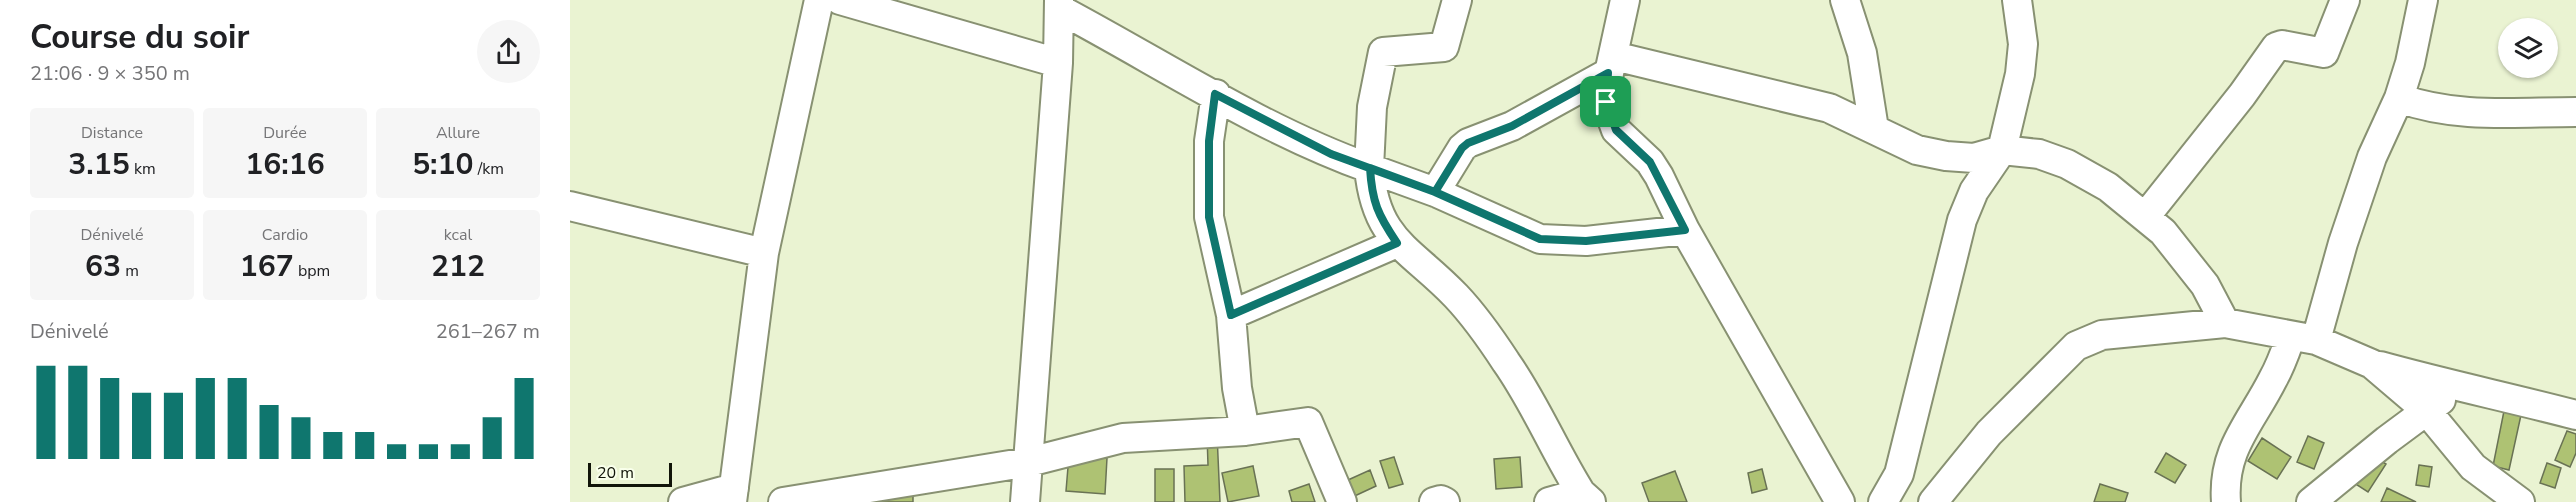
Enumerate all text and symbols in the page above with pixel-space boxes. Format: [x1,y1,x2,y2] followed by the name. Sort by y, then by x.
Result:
[30,15,249,60] text: Course du soir
[2498,18,2558,78] map controls
[2498,18,2558,78] button: layers
[477,20,540,83] button: share
[30,60,190,87] text: 21:06 · 9 × 350 m
[1580,76,1631,127] pin
[1589,85,1622,118] icon: arrive
[81,122,143,144] text: Distance
[263,122,307,144] text: Durée
[436,122,480,144] text: Allure
[68,144,130,185] text: 3.15
[245,144,325,185] text: 16:16
[412,144,474,185] text: 5:10
[130,158,156,180] text: km
[474,158,504,180] text: /km
[81,224,144,246] text: Dénivelé
[262,224,308,246] text: Cardio
[444,224,472,246] text: kcal
[85,246,121,287] text: 63
[240,246,294,287] text: 167
[431,246,485,287] text: 212
[121,260,139,282] text: m
[294,260,330,282] text: bpm
[30,318,109,345] text: Dénivelé
[436,318,540,345] text: 261–267 m
[588,460,672,488] scale bar
[597,462,634,484] text: 20 m

